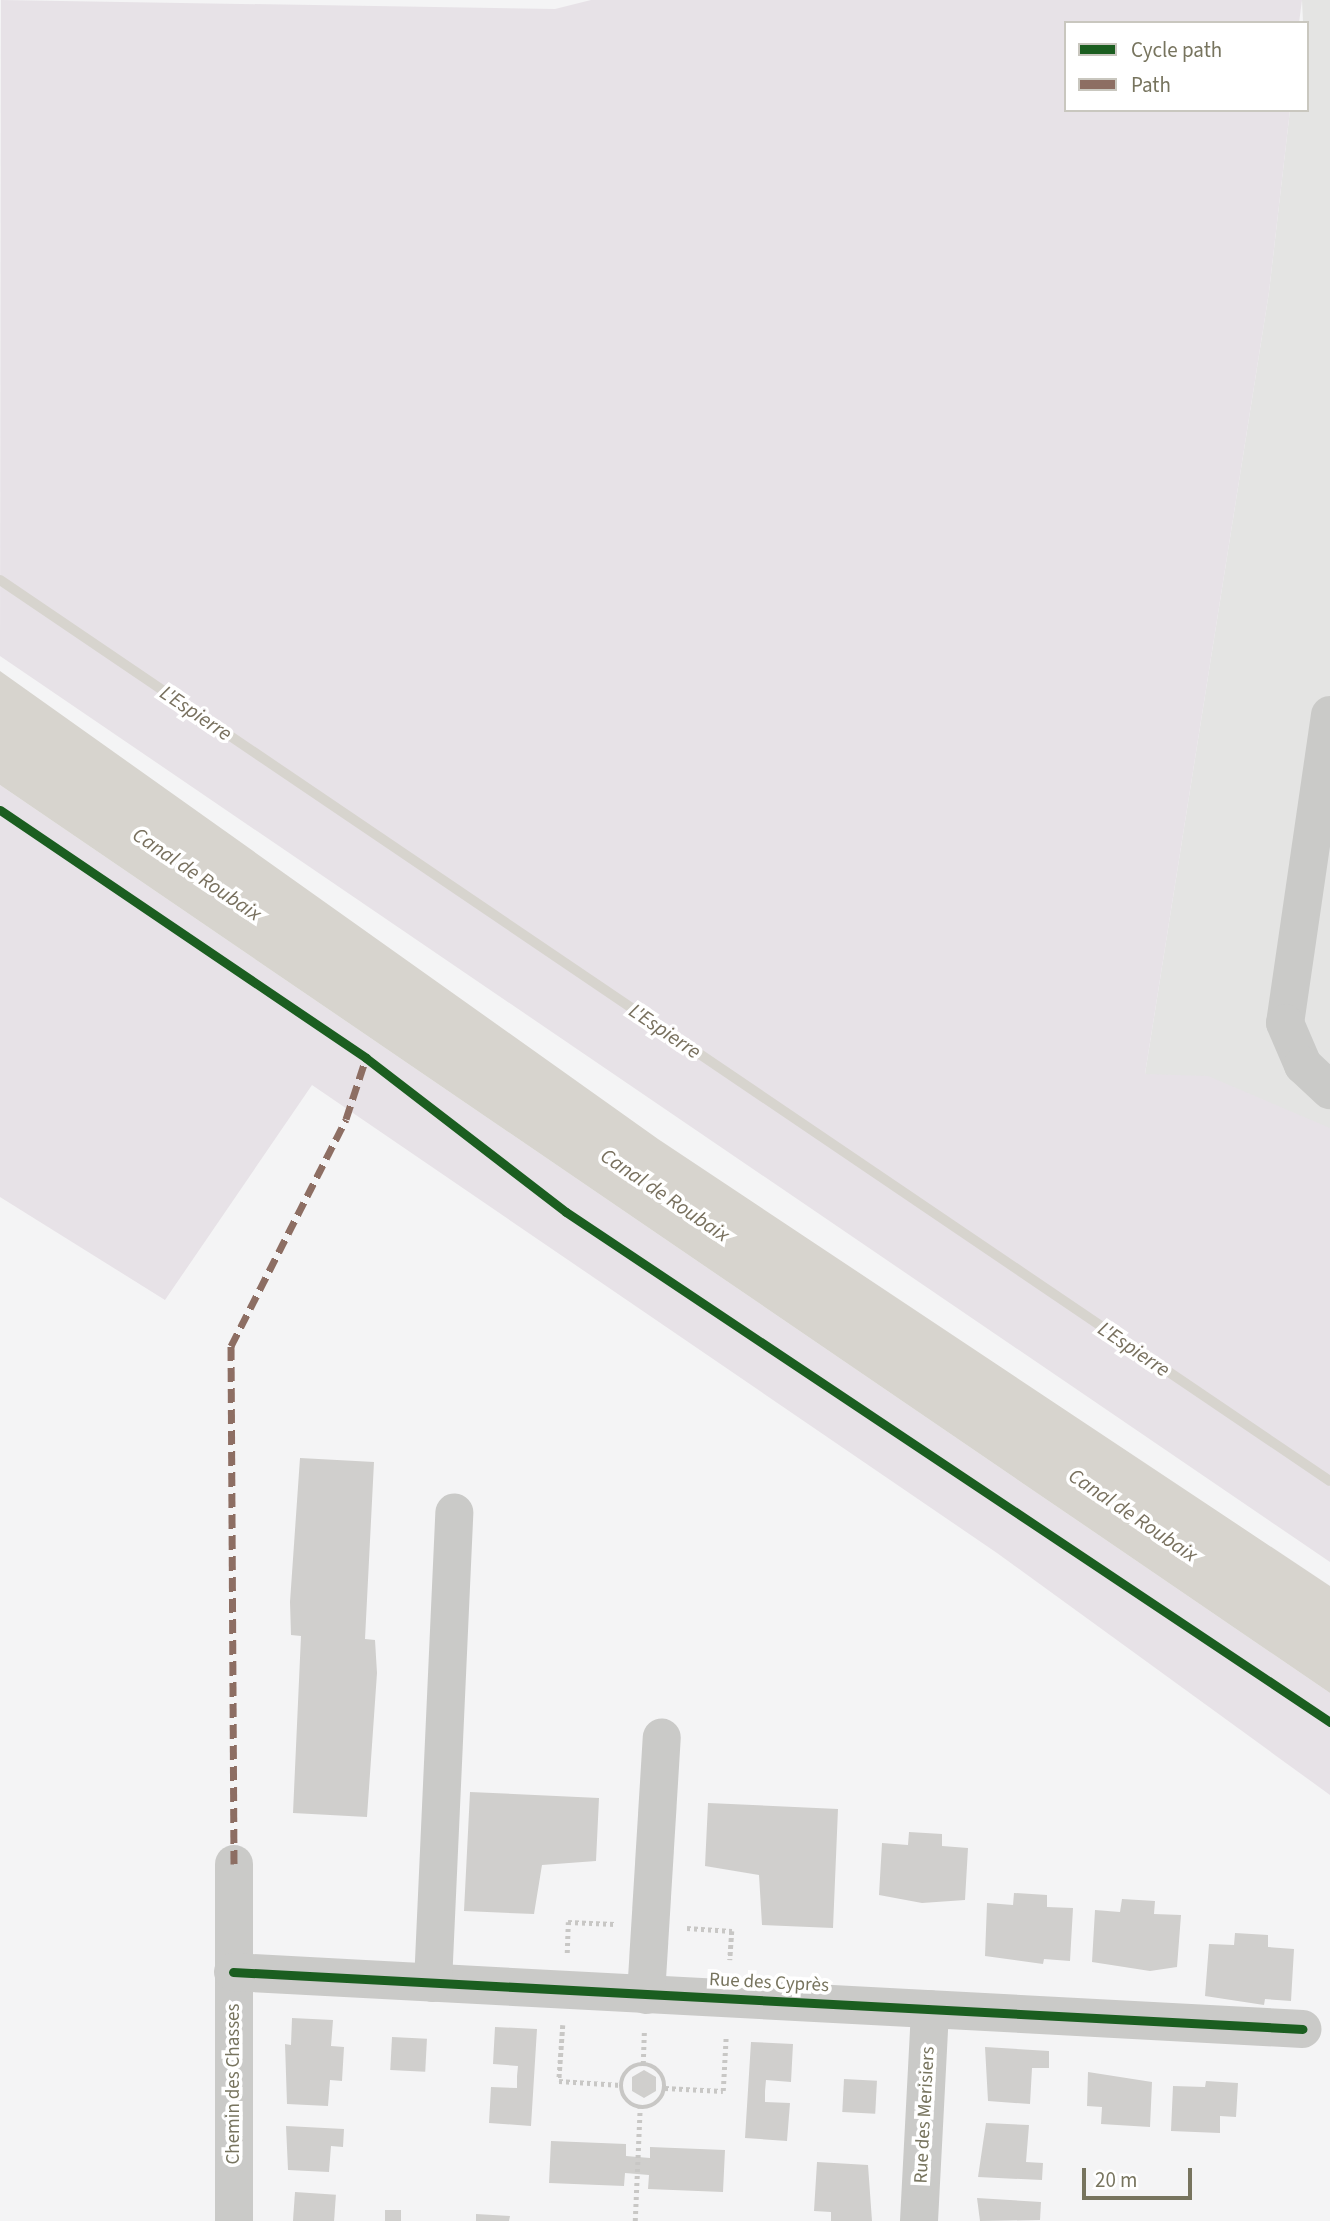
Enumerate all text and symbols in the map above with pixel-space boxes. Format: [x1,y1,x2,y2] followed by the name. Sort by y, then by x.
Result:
[1064,21,1309,112] legend
[1131,35,1222,65] text: Cycle path
[1131,70,1171,100] text: Path
[155,680,237,746] water label: L'Espierre
[128,822,266,926] water label: Canal de Roubaix
[624,998,706,1064] water label: L'Espierre
[596,1143,734,1247] water label: Canal de Roubaix
[1093,1316,1175,1382] water label: L'Espierre
[1064,1463,1202,1567] water label: Canal de Roubaix
[709,1968,829,1998] street label: Rue des Cyprès
[223,2003,245,2165] street label: Chemin des Chasses
[910,2046,940,2184] street label: Rue des Merisiers
[1085,2154,1195,2198] scale bar
[1095,2165,1137,2195] text: 20 m

